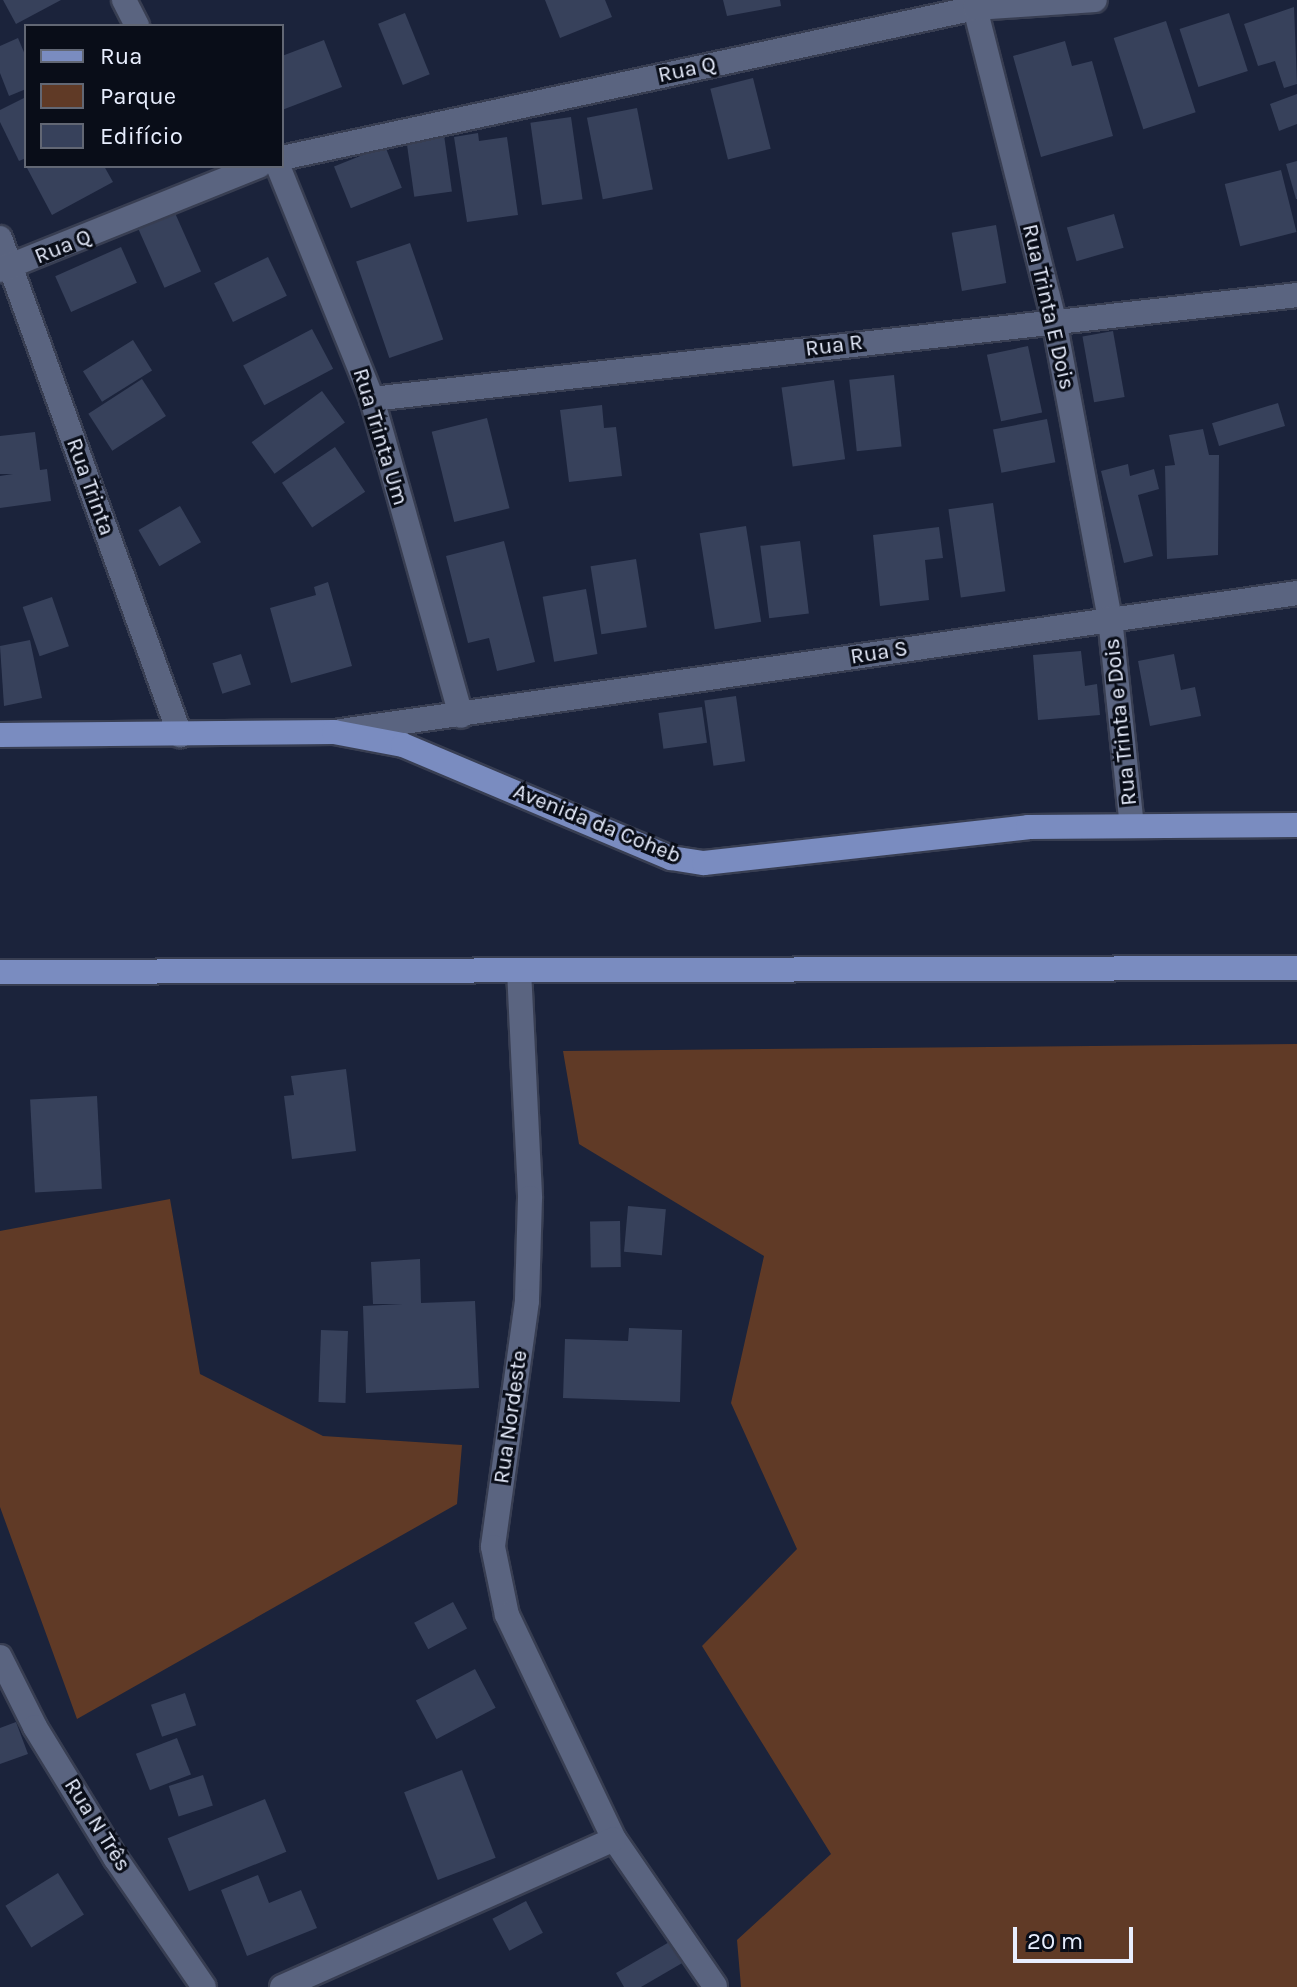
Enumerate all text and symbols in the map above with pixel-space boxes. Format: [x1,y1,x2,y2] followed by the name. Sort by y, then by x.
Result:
[24,24,284,168] legend
[100,42,142,70] text: Rua
[656,51,718,89] street label: Rua Q
[100,82,176,110] text: Parque
[100,122,183,150] text: Edifício
[1016,222,1080,392] street label: Rua Trinta E Dois
[31,224,95,270] street label: Rua Q
[804,329,864,363] street label: Rua R
[347,365,413,509] street label: Rua Trinta Um
[60,435,120,539] street label: Rua Trinta
[849,635,909,671] street label: Rua S
[1099,637,1143,807] street label: Rua Trinta e Dois
[509,778,685,870] street label: Avenida da Coheb
[489,1349,533,1485] street label: Rua Nordeste
[58,1774,136,1876] street label: Rua N Três
[1017,1911,1137,1961] scale bar
[1027,1927,1083,1955] text: 20 m

